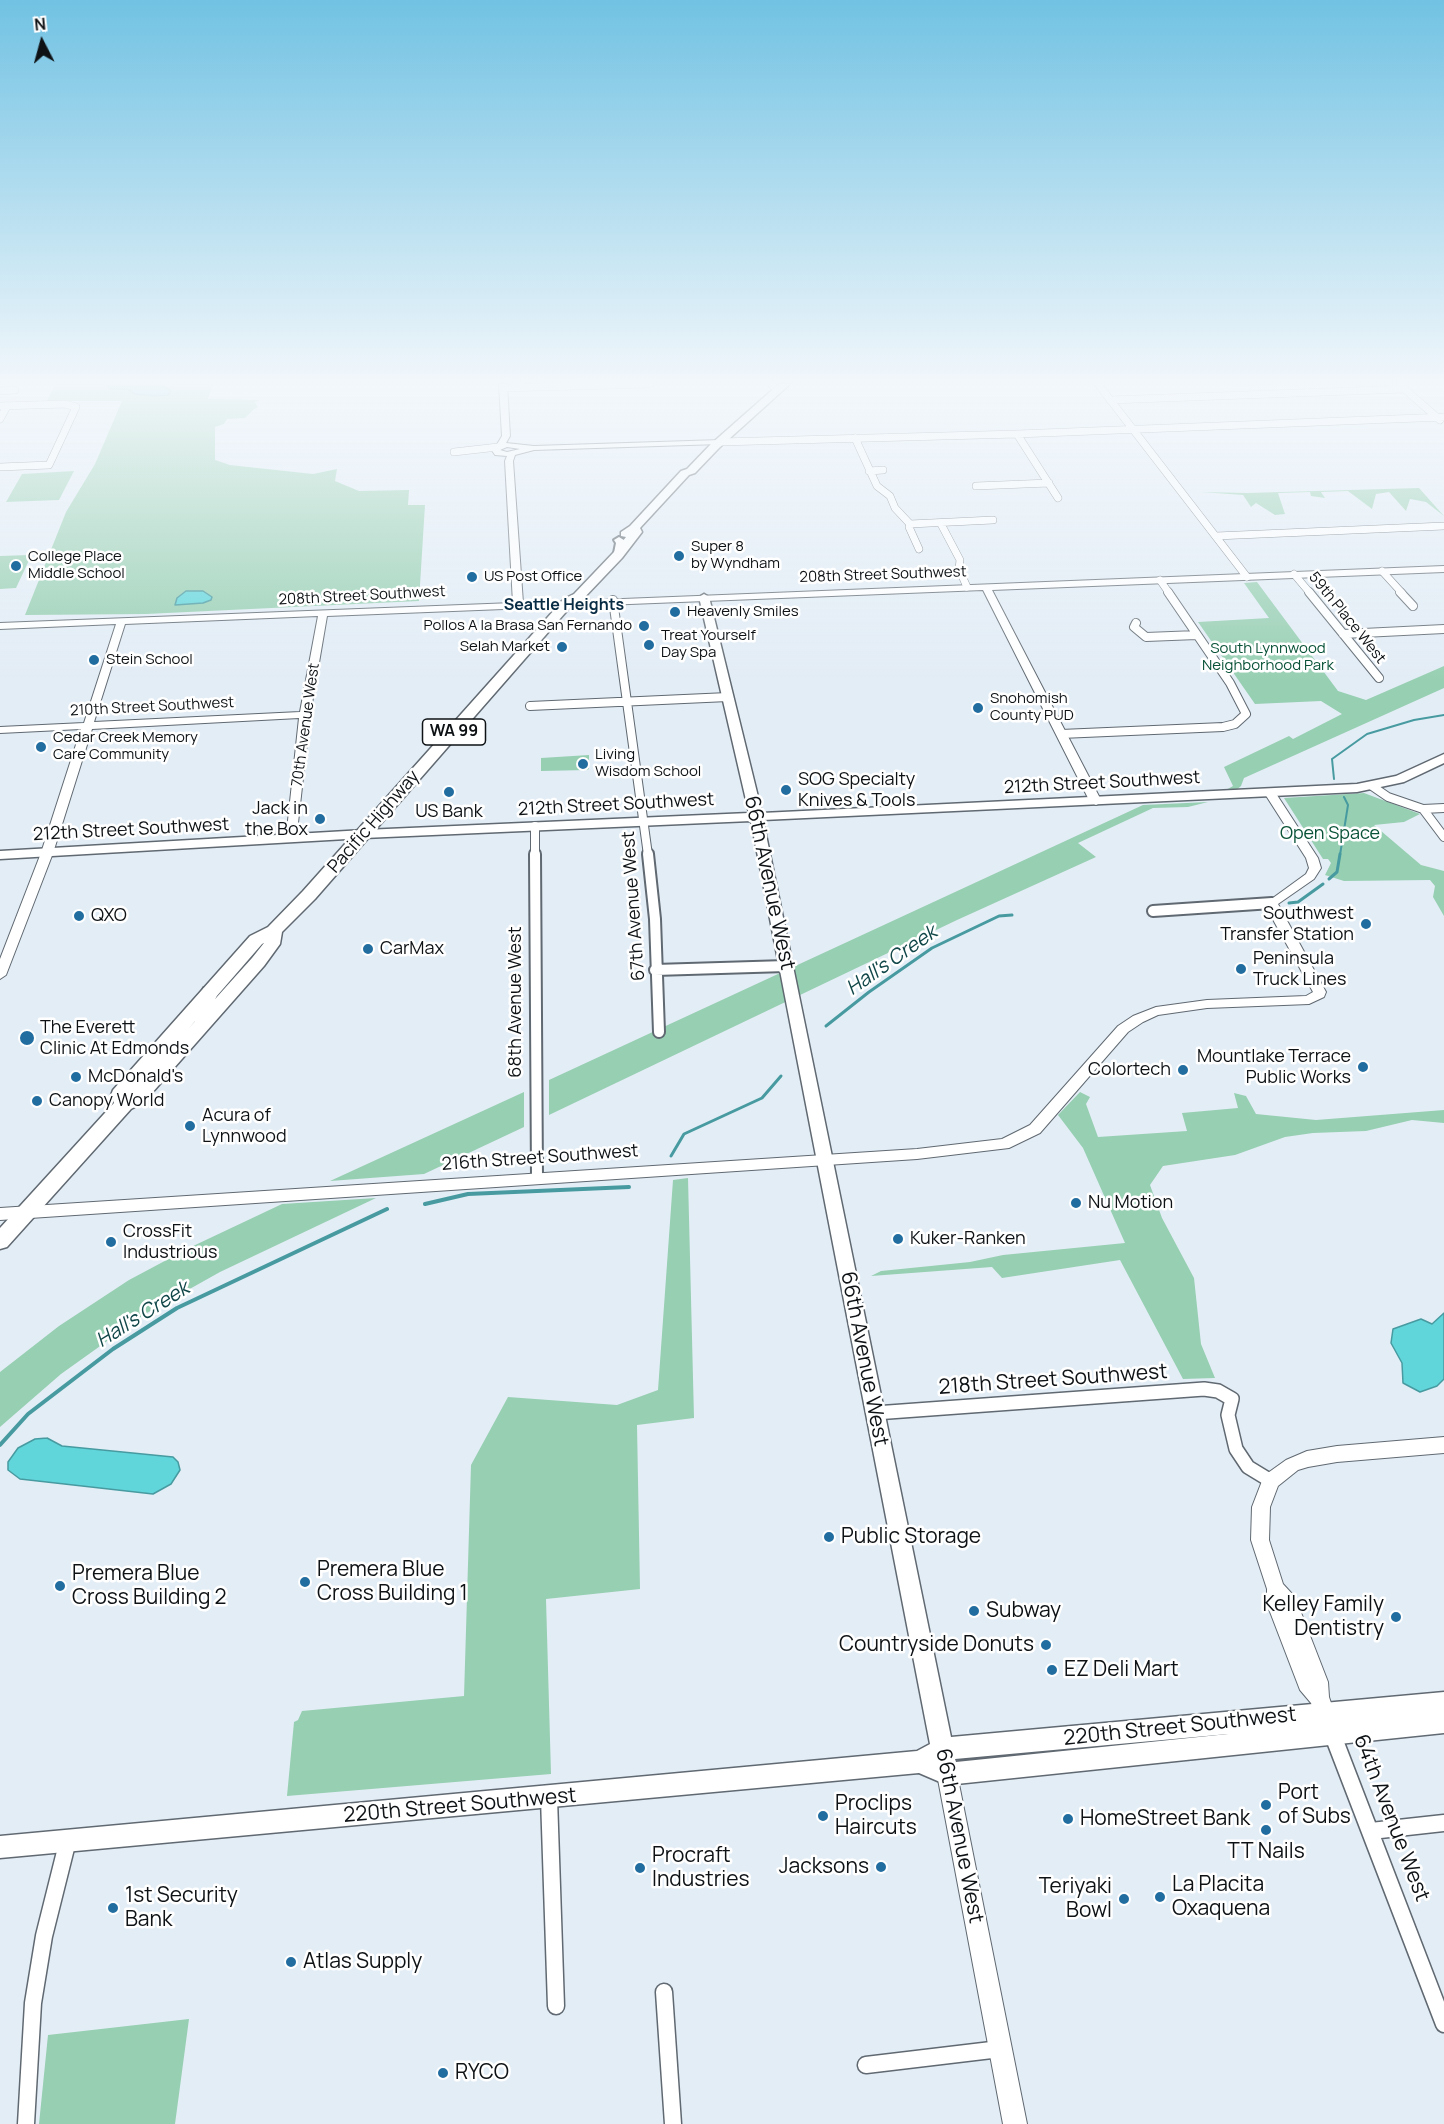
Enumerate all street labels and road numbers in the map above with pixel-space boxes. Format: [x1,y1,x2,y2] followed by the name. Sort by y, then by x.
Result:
[799,563,967,587] street label: 208th Street Southwest
[1305,569,1389,667] street label: 59th Place West
[278,583,446,609] street label: 208th Street Southwest
[288,662,324,788] street label: 70th Avenue West
[69,694,235,720] street label: 210th Street Southwest
[422,719,486,745] road number: WA 99
[324,766,424,878] street label: Pacific Highway
[1003,767,1201,799] street label: 212th Street Southwest
[517,789,715,821] street label: 212th Street Southwest
[738,794,800,972] street label: 66th Avenue West
[32,814,230,846] street label: 212th Street Southwest
[618,830,650,982] street label: 67th Avenue West
[505,926,527,1078] street label: 68th Avenue West
[441,1140,639,1176] street label: 216th Street Southwest
[835,1270,893,1448] street label: 66th Avenue West
[938,1359,1168,1401] street label: 218th Street Southwest
[1062,1702,1298,1752] street label: 220th Street Southwest
[1348,1731,1434,1905] street label: 64th Avenue West
[930,1747,988,1925] street label: 66th Avenue West
[342,1783,578,1829] street label: 220th Street Southwest

